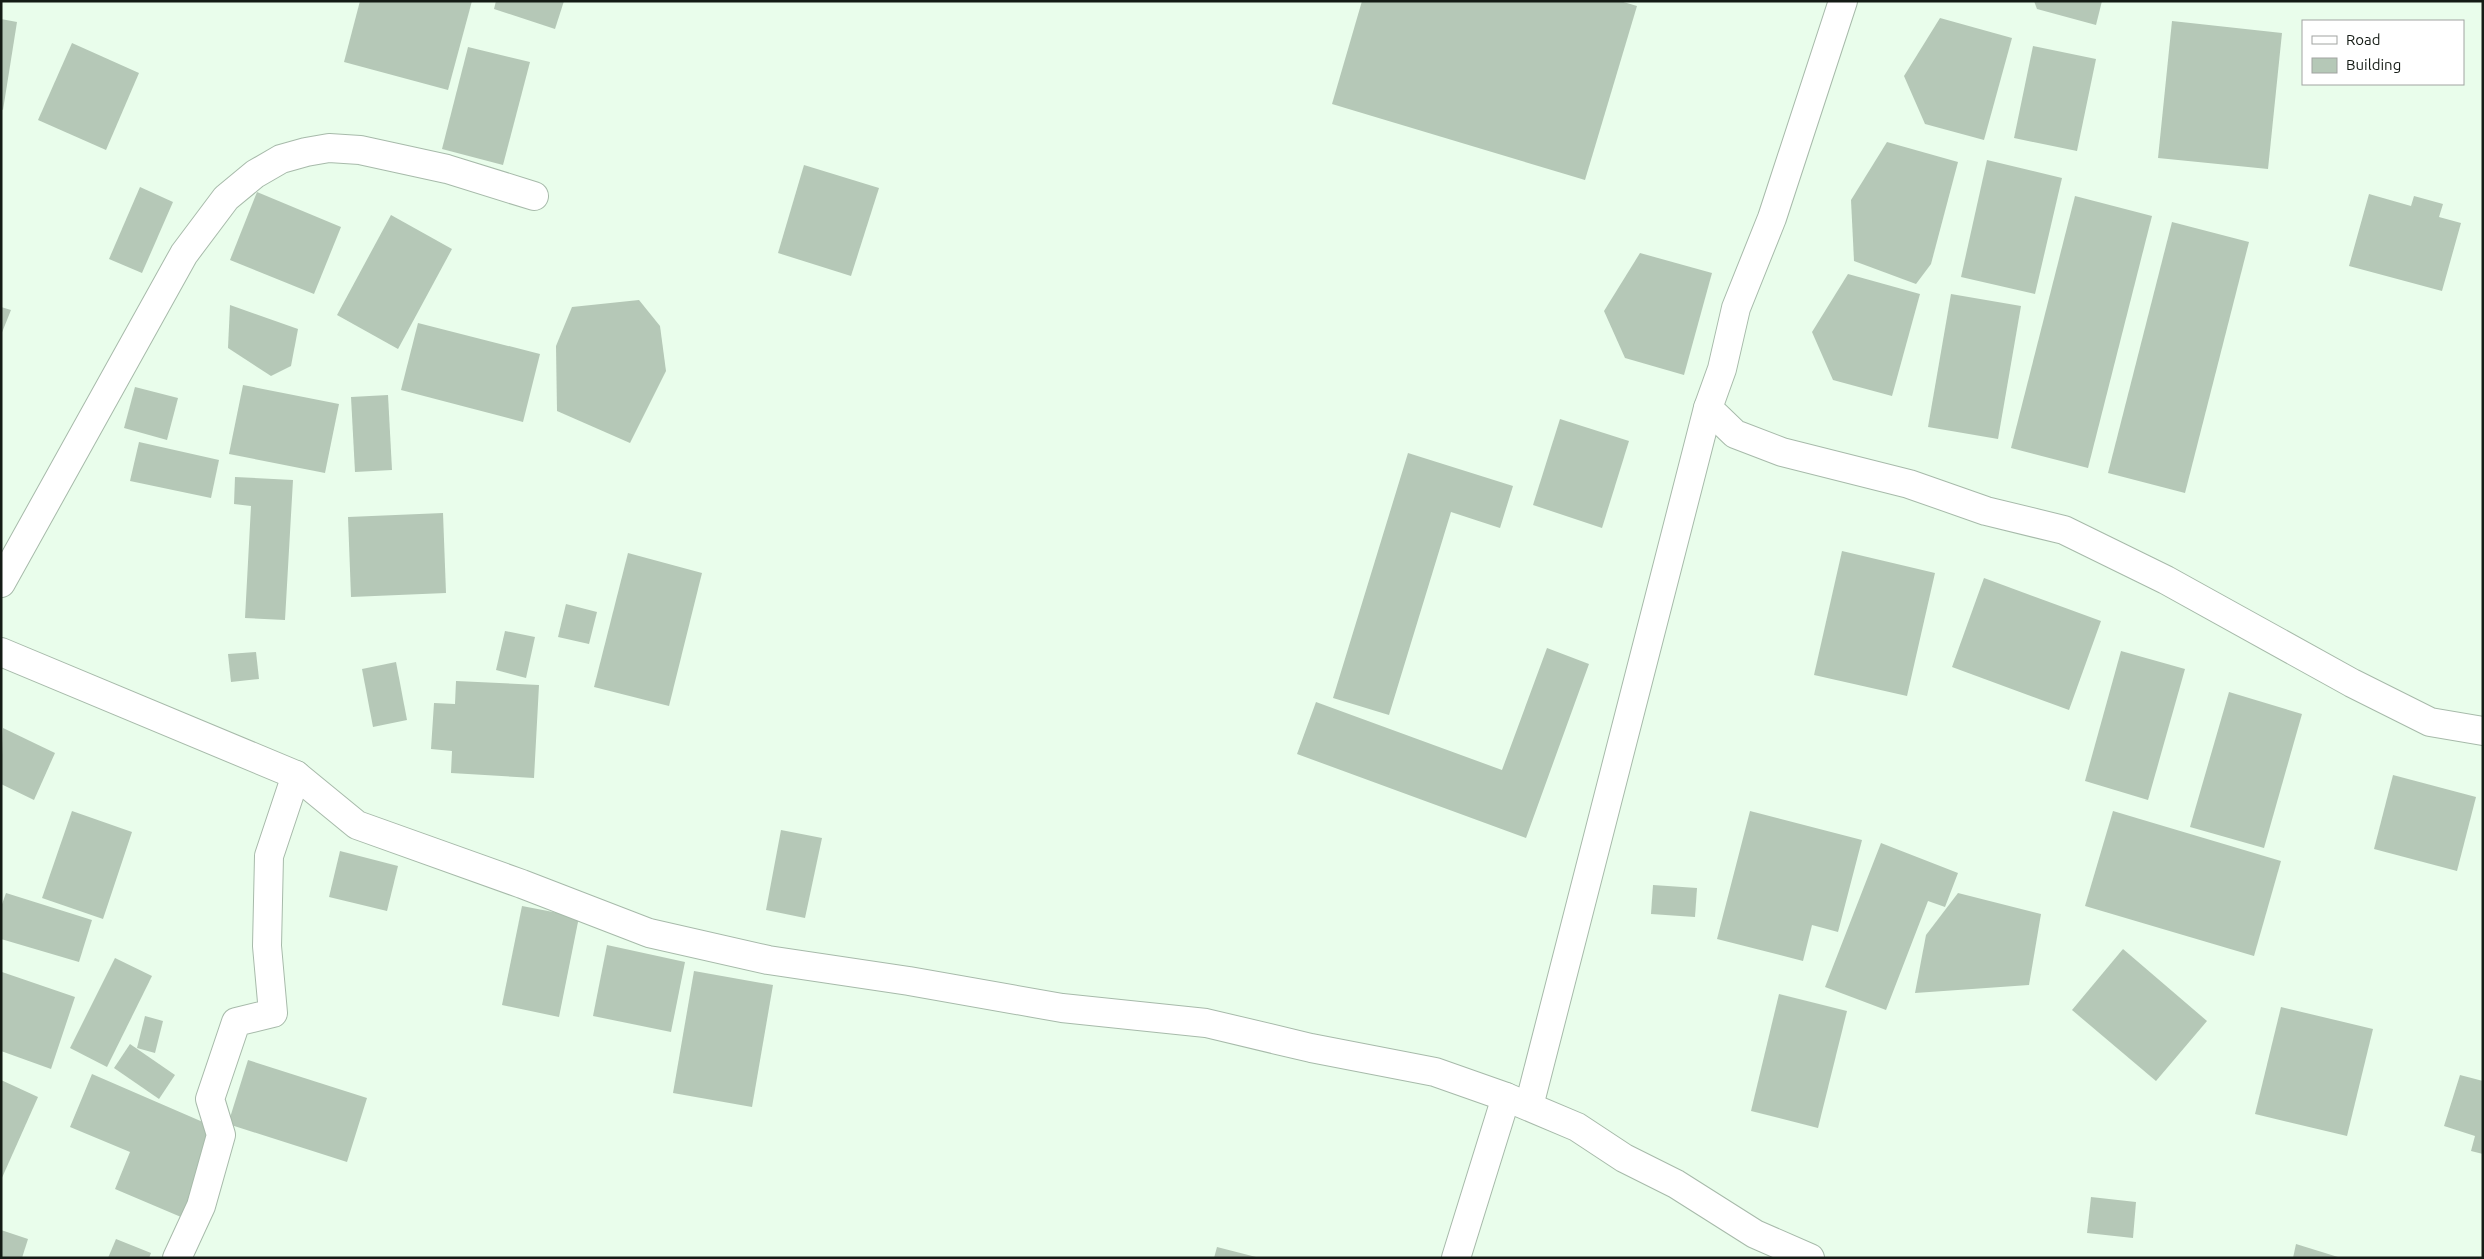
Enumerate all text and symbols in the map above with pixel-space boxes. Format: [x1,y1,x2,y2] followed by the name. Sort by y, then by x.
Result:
[2302,20,2464,85] legend
[2346,31,2381,48] text: Road
[2346,56,2401,73] text: Building

